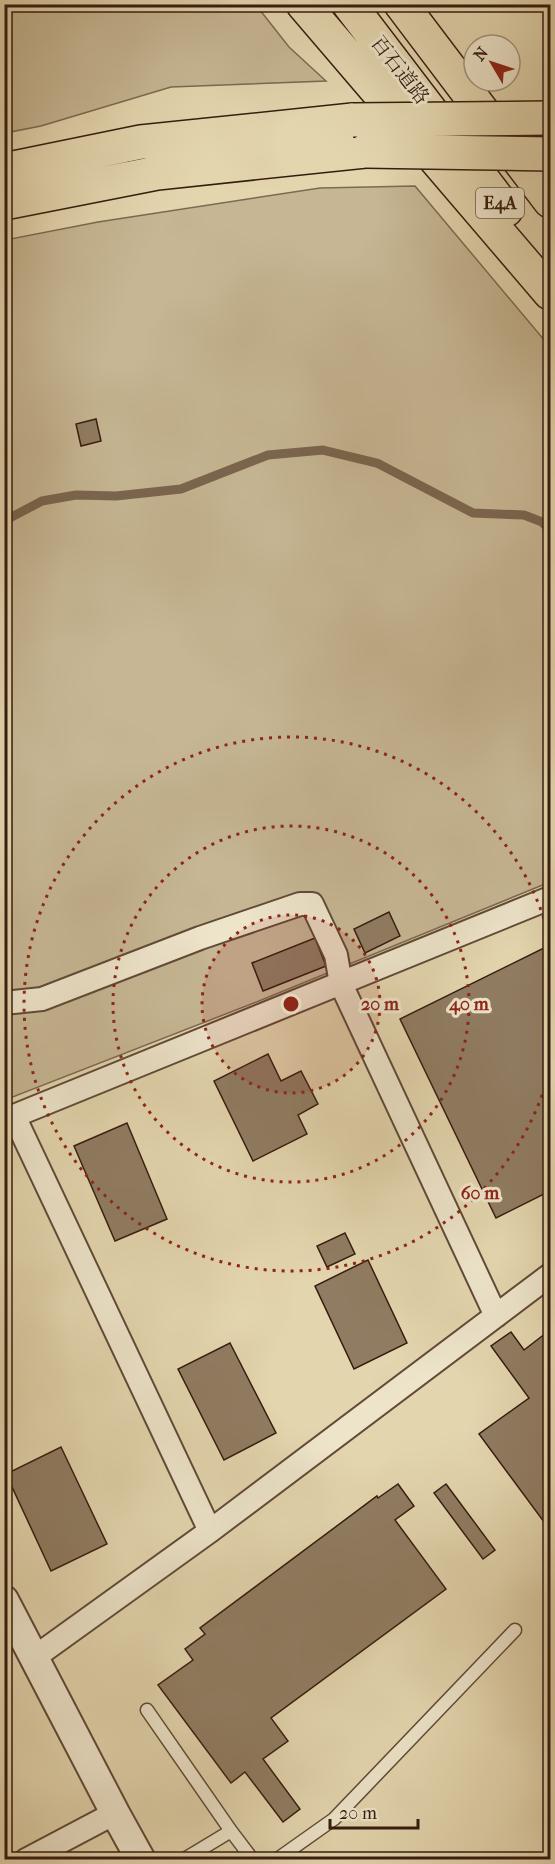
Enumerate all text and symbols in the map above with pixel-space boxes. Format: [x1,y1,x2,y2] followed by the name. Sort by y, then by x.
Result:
[366,31,434,109] street label: 百石道路
[462,33,522,93] north arrow
[470,43,492,65] text: N
[476,188,524,218] road number: E4A
[281,994,301,1014] centre of rings
[361,994,400,1015] text: 20 m
[448,994,490,1015] text: 40 m
[461,1183,500,1204] text: 60 m
[330,1792,418,1830] scale bar
[339,1803,377,1824] text: 20 m

